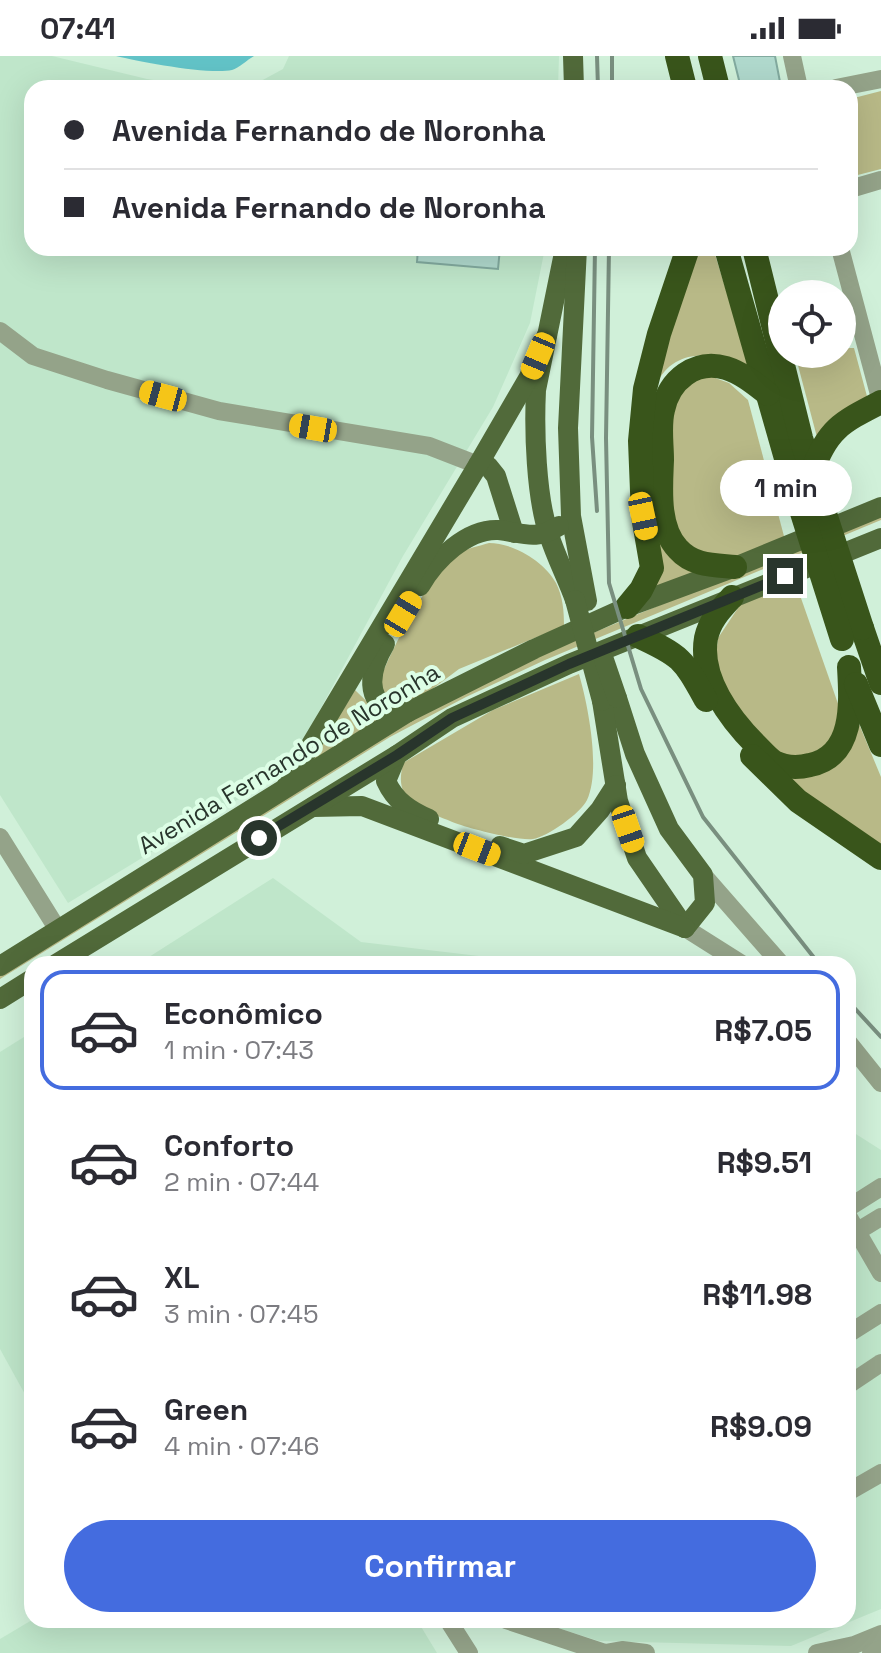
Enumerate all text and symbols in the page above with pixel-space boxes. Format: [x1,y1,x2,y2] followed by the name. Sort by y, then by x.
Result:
[40,9,116,48] text: 07:41
[112,111,546,150] text: Avenida Fernando de Noronha
[112,188,546,227] text: Avenida Fernando de Noronha
[768,280,856,368] map controls
[768,280,856,368] button: locate
[518,329,558,383] car
[137,378,189,414] car
[287,412,339,444] car
[719,460,851,516] callout: 1 min
[754,471,818,505] text: 1 min
[626,490,660,542] car
[767,558,803,594] route end
[380,587,426,641] car
[132,656,445,861] street label: Avenida Fernando de Noronha
[609,802,647,856] car
[241,820,277,856] route start
[450,829,504,869] car
[68,994,140,1066] icon: car
[164,994,323,1033] text: Econômico
[714,1011,812,1050] text: R$7.05
[164,1033,314,1067] text: 1 min · 07:43
[68,1126,140,1198] icon: car
[164,1126,294,1165] text: Conforto
[717,1143,812,1182] text: R$9.51
[164,1165,319,1199] text: 2 min · 07:44
[68,1258,140,1330] icon: car
[164,1258,200,1297] text: XL
[702,1275,812,1314] text: R$11.98
[164,1297,319,1331] text: 3 min · 07:45
[68,1390,140,1462] icon: car
[164,1390,248,1429] text: Green
[710,1407,812,1446] text: R$9.09
[164,1429,319,1463] text: 4 min · 07:46
[64,1520,816,1612] button: Confirmar

